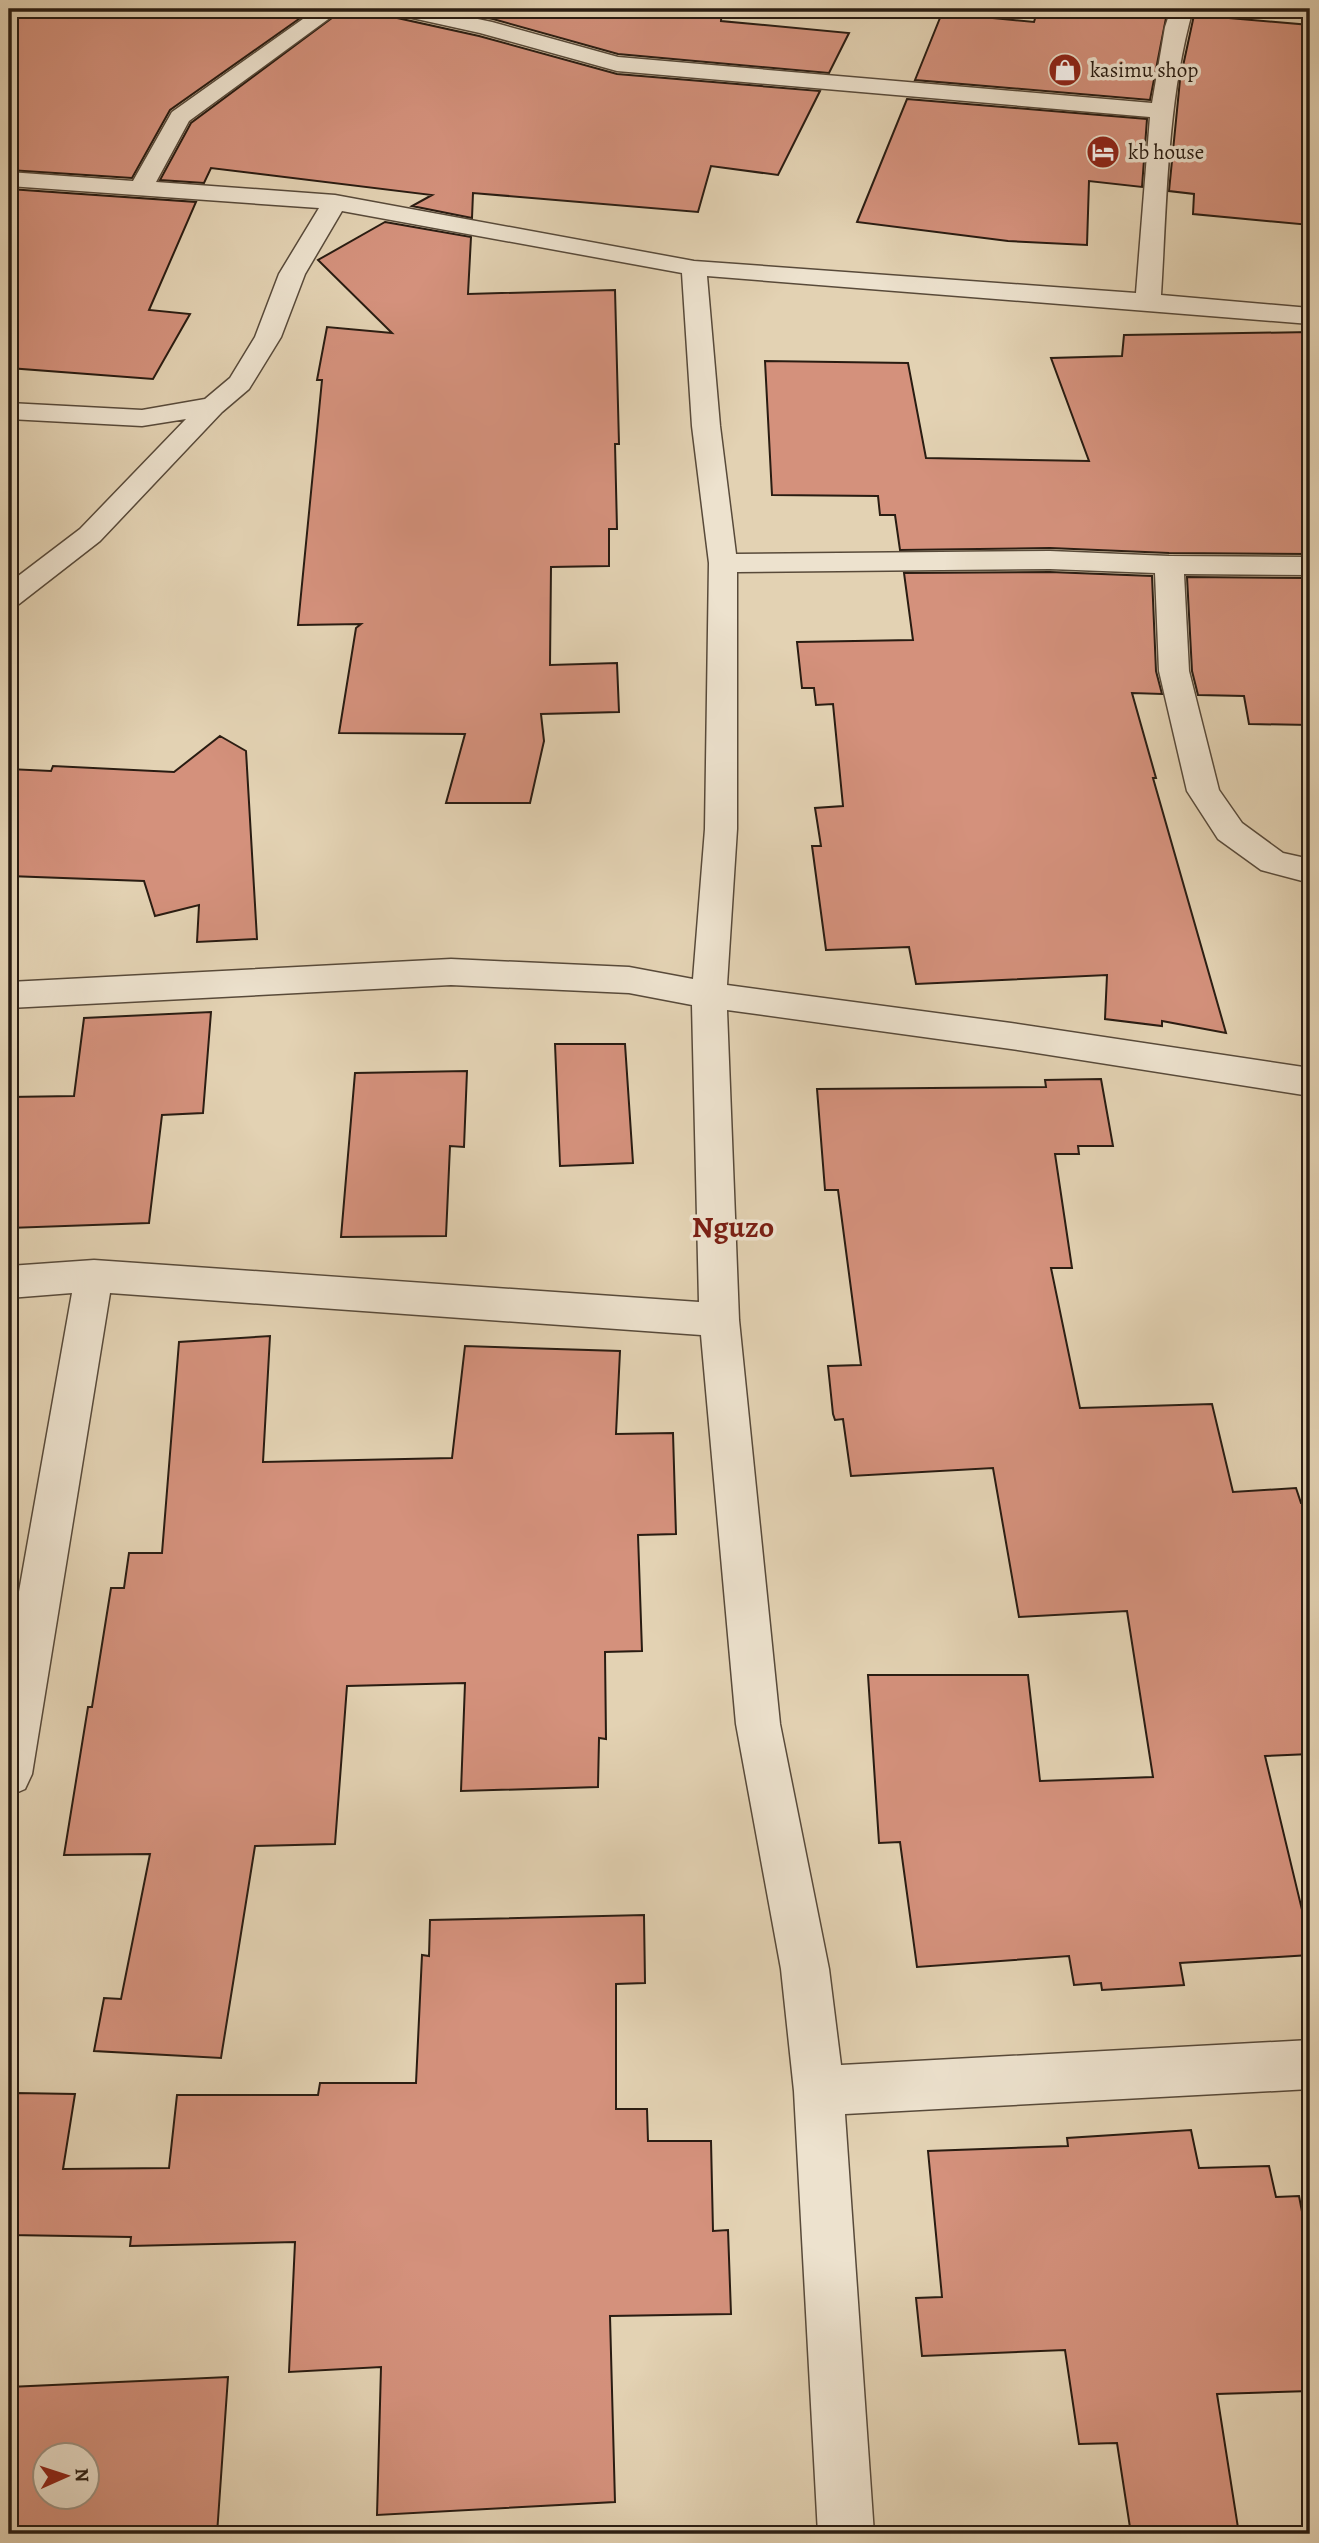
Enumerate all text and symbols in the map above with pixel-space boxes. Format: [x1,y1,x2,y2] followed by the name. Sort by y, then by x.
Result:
[1046,51,1084,89] shop icon: kasimu shop
[1090,56,1198,84] place label: kasimu shop
[1084,133,1122,171] hotel icon: kb house
[1128,138,1204,166] place label: kb house
[692,1207,774,1247] district label: Nguzo
[32,2442,102,2512] north arrow
[69,2468,95,2483] text: N

